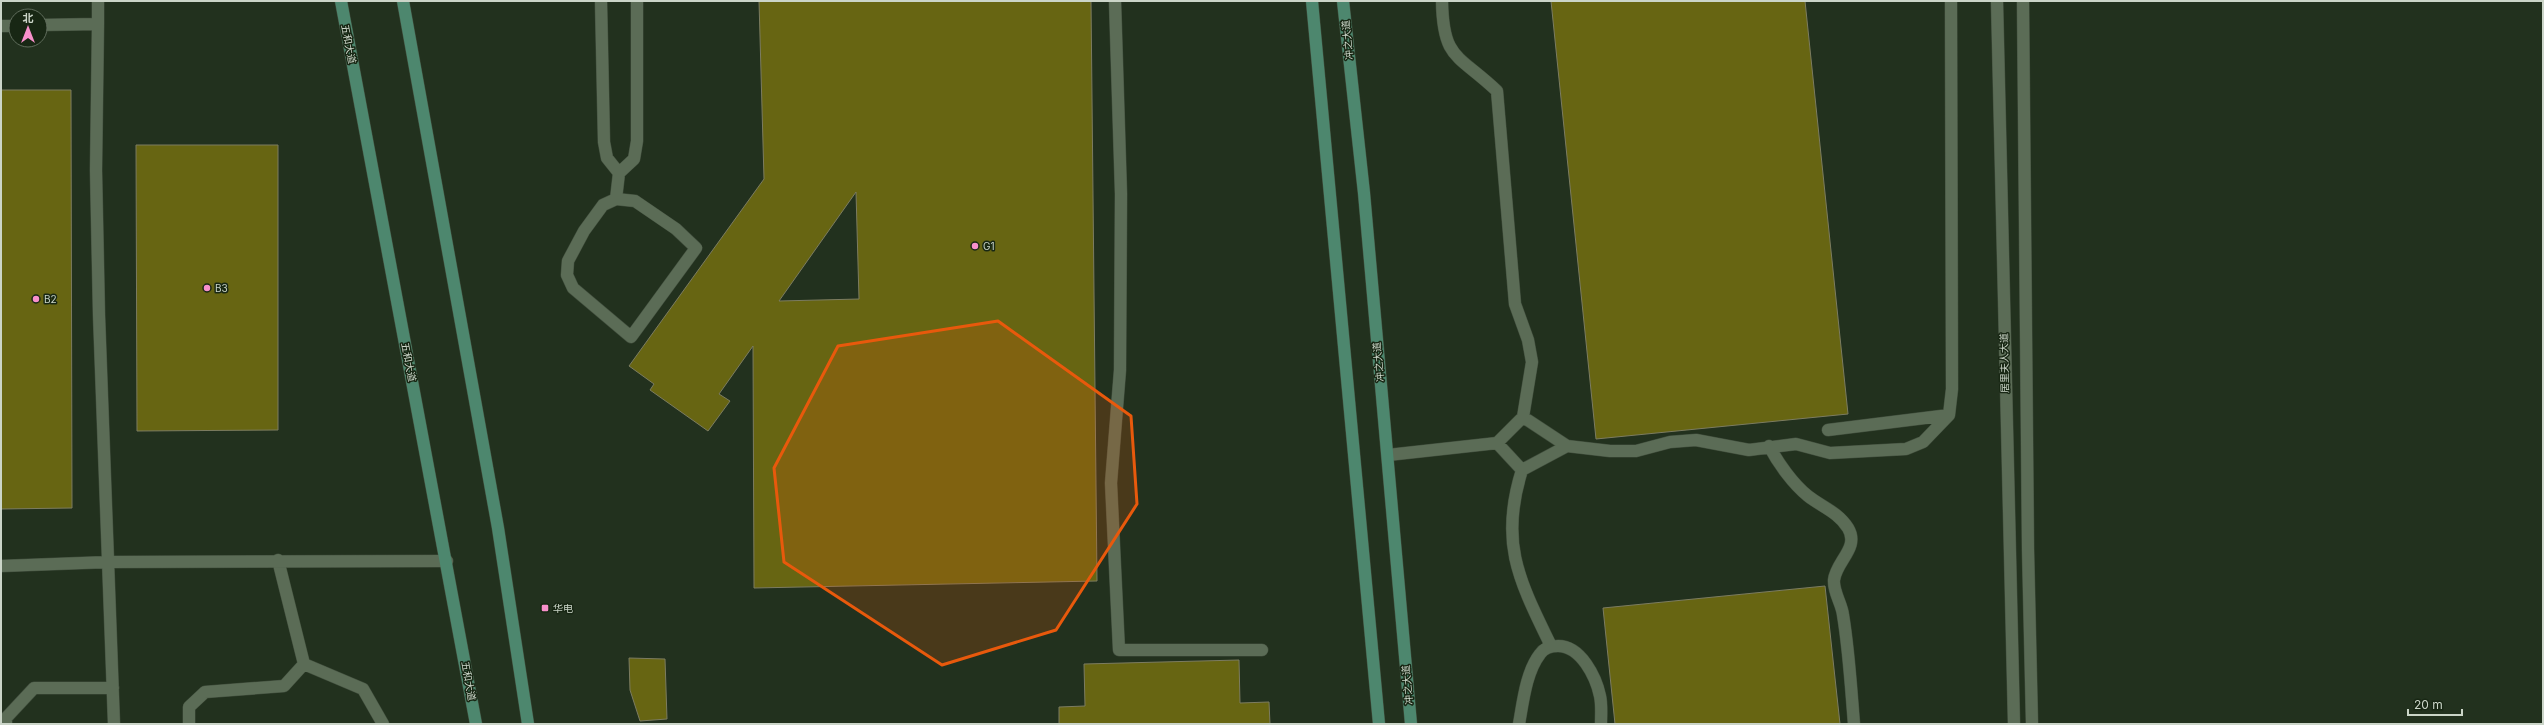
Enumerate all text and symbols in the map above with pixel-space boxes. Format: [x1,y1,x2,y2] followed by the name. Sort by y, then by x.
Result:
[8,8,48,48] north arrow
[23,11,34,25] text: 北
[1339,19,1355,61] street label: 冲之大道
[339,23,359,65] street label: 五和大道
[983,240,995,252] place label: G1
[970,241,980,251] marker: G1
[215,282,228,294] place label: B3
[202,283,212,293] marker: B3
[44,293,57,305] place label: B2
[31,294,41,304] marker: B2
[1997,333,2011,393] street label: 居里夫人大道
[399,341,419,383] street label: 五和大道
[1370,341,1386,383] street label: 冲之大道
[553,602,573,614] place label: 华电
[540,603,550,613] marker: 华电
[460,660,478,702] street label: 五和大道
[1399,665,1415,705] street label: 冲之大道
[2408,691,2462,717] scale bar
[2414,697,2443,712] text: 20 m

